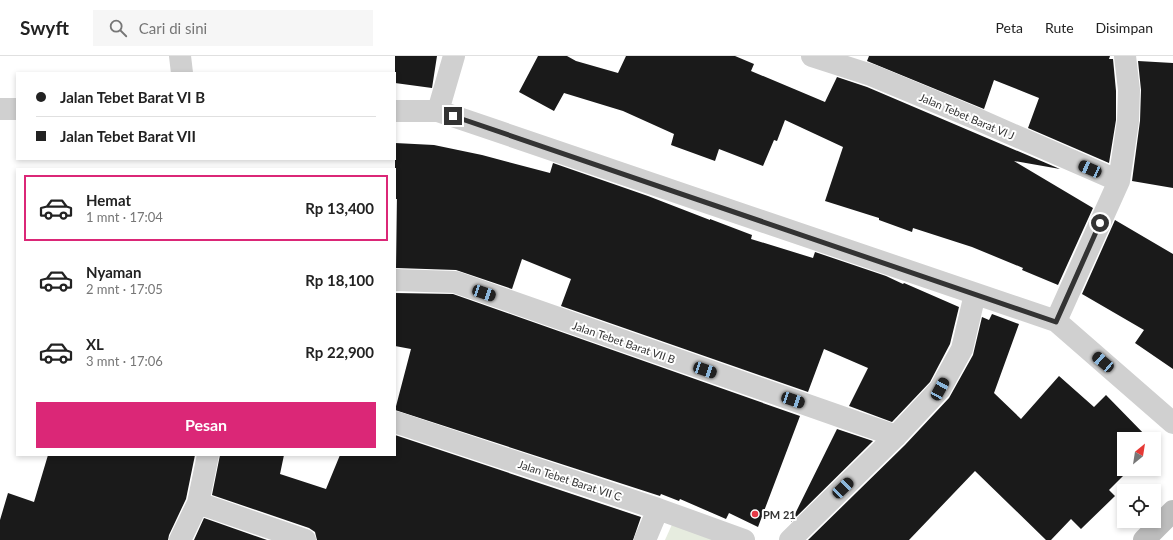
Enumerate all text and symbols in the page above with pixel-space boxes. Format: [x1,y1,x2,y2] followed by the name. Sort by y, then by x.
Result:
[93,10,373,46] search box
[20,16,69,39] text: Swyft
[107,17,129,39] icon: search
[139,19,207,37] text: Cari di sini
[996,19,1023,36] text: Peta
[1045,19,1074,36] text: Rute
[1096,19,1153,36] text: Disimpan
[60,88,205,106] text: Jalan Tebet Barat VI B
[917,90,1017,142] street label: Jalan Tebet Barat VI J
[444,107,462,125] route end
[60,127,196,145] text: Jalan Tebet Barat VII
[1077,159,1103,179] car
[38,190,74,226] icon: car
[86,191,131,209] text: Hemat
[305,199,374,217] text: Rp 13,400
[86,209,163,225] text: 1 mnt · 17:04
[1091,214,1109,232] route start
[38,262,74,298] icon: car
[86,263,141,281] text: Nyaman
[305,271,374,289] text: Rp 18,100
[86,281,163,297] text: 2 mnt · 17:05
[471,283,497,303] car
[571,318,677,366] street label: Jalan Tebet Barat VII B
[38,334,74,370] icon: car
[86,335,104,353] text: XL
[305,343,374,361] text: Rp 22,900
[1090,350,1116,374] car
[86,353,163,369] text: 3 mnt · 17:06
[692,360,718,380] car
[929,376,951,402] car
[780,390,806,410] car
[36,402,376,448] button: Pesan
[1117,432,1161,476] north arrow
[1117,432,1161,528] map controls
[517,457,624,503] street label: Jalan Tebet Barat VII C
[830,475,856,501] car
[1117,484,1161,528] button: locate
[763,508,796,521] place label: PM 21
[750,509,760,519] marker: PM 21

